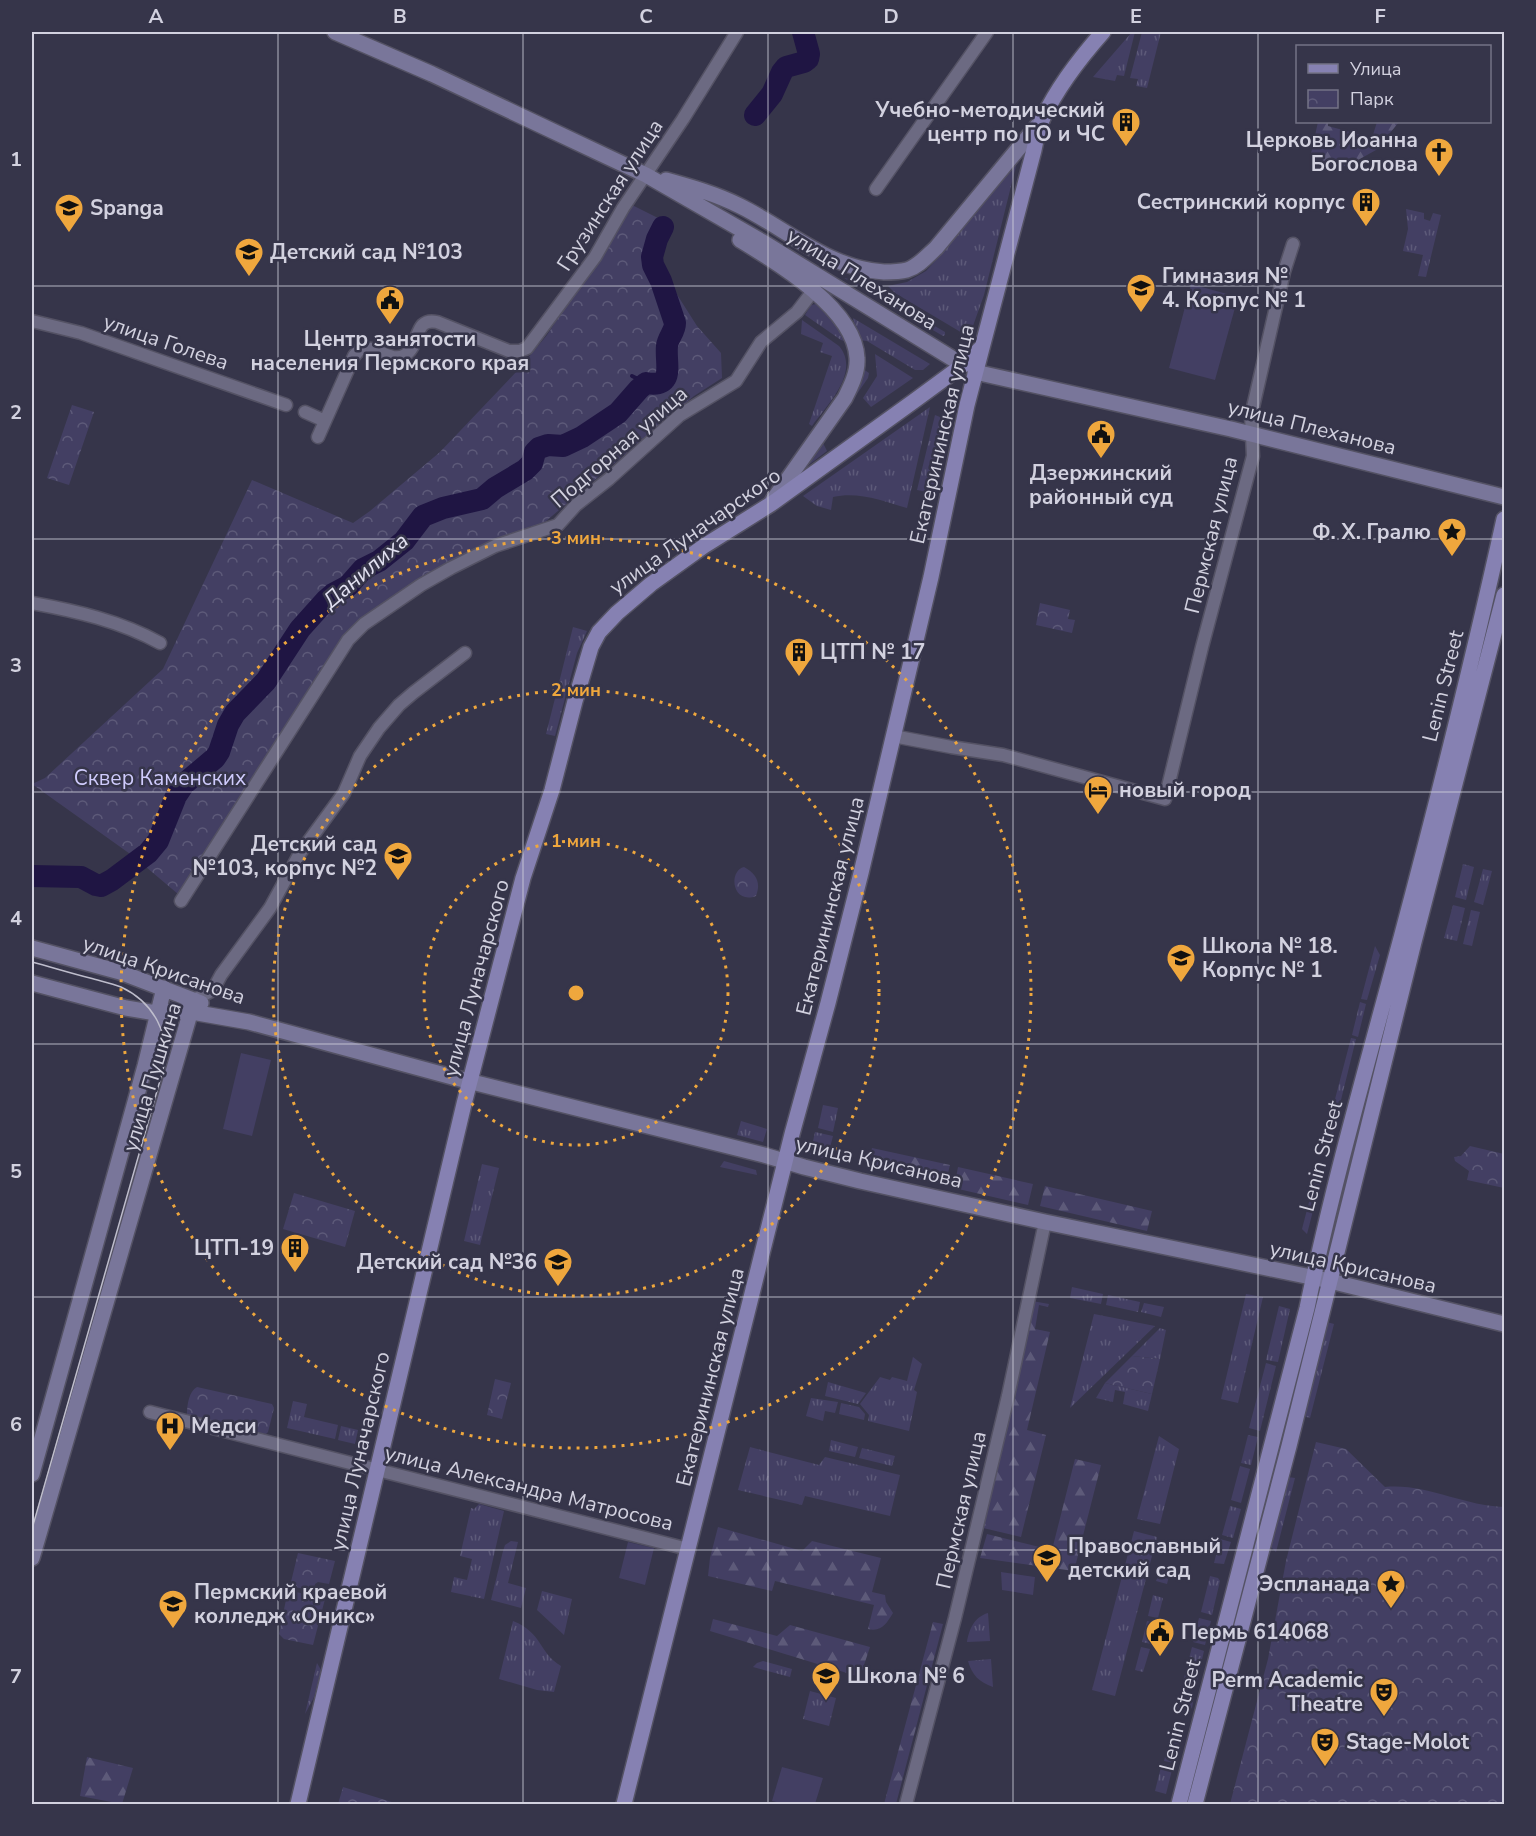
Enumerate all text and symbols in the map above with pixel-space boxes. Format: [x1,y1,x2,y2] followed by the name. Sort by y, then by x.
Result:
[149,3,164,30] text: A
[393,3,407,30] text: B
[639,3,653,30] text: C
[883,3,899,30] text: D
[1130,3,1142,30] text: E
[1374,3,1386,30] text: F
[1296,45,1491,123] legend
[1349,57,1401,81] text: Улица
[1350,87,1394,111] text: Парк
[874,96,1105,148] place label: Учебно-методический центр по ГО и ЧС
[1110,106,1142,148] building icon: Учебно-методический центр по ГО и ЧС
[550,114,670,276] street label: Грузинская улица
[1246,126,1418,178] place label: Церковь Иоанна Богослова
[1423,136,1455,178] church icon: Церковь Иоанна Богослова
[10,146,22,173] text: 1
[1350,186,1382,228] building icon: Сестринский корпус
[1137,188,1345,216] place label: Сестринский корпус
[53,192,85,234] school or university icon: Spanga
[90,194,164,222] place label: Spanga
[781,221,943,337] street label: улица Плеханова
[233,236,265,278] school or university icon: Детский сад №103
[270,238,463,266] place label: Детский сад №103
[1162,262,1306,314] place label: Гимназия № 4. Корпус № 1
[1125,272,1157,314] school or university icon: Гимназия № 4. Корпус № 1
[374,284,406,326] public building icon: Центр занятости населения Пермского края
[100,307,232,377] street label: улица Голева
[903,321,981,547] street label: Екатерининская улица
[251,325,529,377] place label: Центр занятости населения Пермского края
[545,380,693,514] street label: Подгорная улица
[1225,393,1399,461] street label: улица Плеханова
[10,399,22,426] text: 2
[1085,418,1117,460] public building icon: Дзержинский районный суд
[1178,453,1244,617] street label: Пермская улица
[1029,459,1173,511] place label: Дзержинский районный суд
[604,461,786,601] street label: улица Луначарского
[1436,516,1468,558] place icon: Ф. Х. Гралю
[1312,518,1431,546] place label: Ф. Х. Гралю
[315,526,415,617] water label: Данилиха
[551,526,601,550] text: 3 мин
[1416,627,1471,745] street label: Lenin Street
[783,636,815,678] building icon: ЦТП № 17
[820,638,925,666] place label: ЦТП № 17
[10,652,22,679] text: 3
[551,678,601,702] text: 2 мин
[74,764,246,792] park label: Сквер Каменских
[1082,774,1114,816] hotel icon: новый город
[1119,776,1251,804] place label: новый город
[789,794,871,1018] street label: Екатерининская улица
[551,829,601,853] text: 1 мин
[193,830,377,882] place label: Детский сад №103, корпус №2
[382,840,414,882] school or university icon: Детский сад №103, корпус №2
[436,876,516,1080] street label: улица Луначарского
[10,905,22,932] text: 4
[79,929,249,1011] street label: улица Крисанова
[1202,932,1338,984] place label: Школа № 18. Корпус № 1
[1165,942,1197,984] school or university icon: Школа № 18. Корпус № 1
[566,983,586,1003] centre of rings
[116,999,188,1155] street label: улица Пушкина
[1293,1097,1349,1215] street label: Lenin Street
[793,1129,965,1195] street label: улица Крисанова
[10,1158,22,1185] text: 5
[279,1232,311,1274] building icon: ЦТП-19
[194,1234,274,1262] place label: ЦТП-19
[1267,1234,1439,1300] street label: улица Крисанова
[542,1246,574,1288] school or university icon: Детский сад №36
[357,1248,537,1276] place label: Детский сад №36
[669,1265,751,1489] street label: Екатерининская улица
[323,1349,397,1553] street label: улица Луначарского
[154,1410,186,1452] hospital icon: Медси
[10,1411,22,1438] text: 6
[191,1412,257,1440] place label: Медси
[929,1428,993,1592] street label: Пермская улица
[382,1439,676,1537] street label: улица Александра Матросова
[1068,1532,1221,1584] place label: Православный детский сад
[1031,1542,1063,1584] school or university icon: Православный детский сад
[1375,1568,1407,1610] place icon: Эспланада
[1259,1570,1370,1598] place label: Эспланада
[194,1578,387,1630] place label: Пермский краевой колледж «Оникс»
[157,1588,189,1630] school or university icon: Пермский краевой колледж «Оникс»
[1144,1616,1176,1658] public building icon: Пермь 614068
[1181,1618,1329,1646] place label: Пермь 614068
[1153,1656,1208,1774] street label: Lenin Street
[810,1660,842,1702] school or university icon: Школа № 6
[847,1662,965,1690] place label: Школа № 6
[10,1663,22,1690] text: 7
[1212,1666,1363,1718] place label: Perm Academic Theatre
[1368,1676,1400,1718] theatre icon: Perm Academic Theatre
[1309,1726,1341,1768] theatre icon: Stage-Molot
[1346,1728,1470,1756] place label: Stage-Molot

